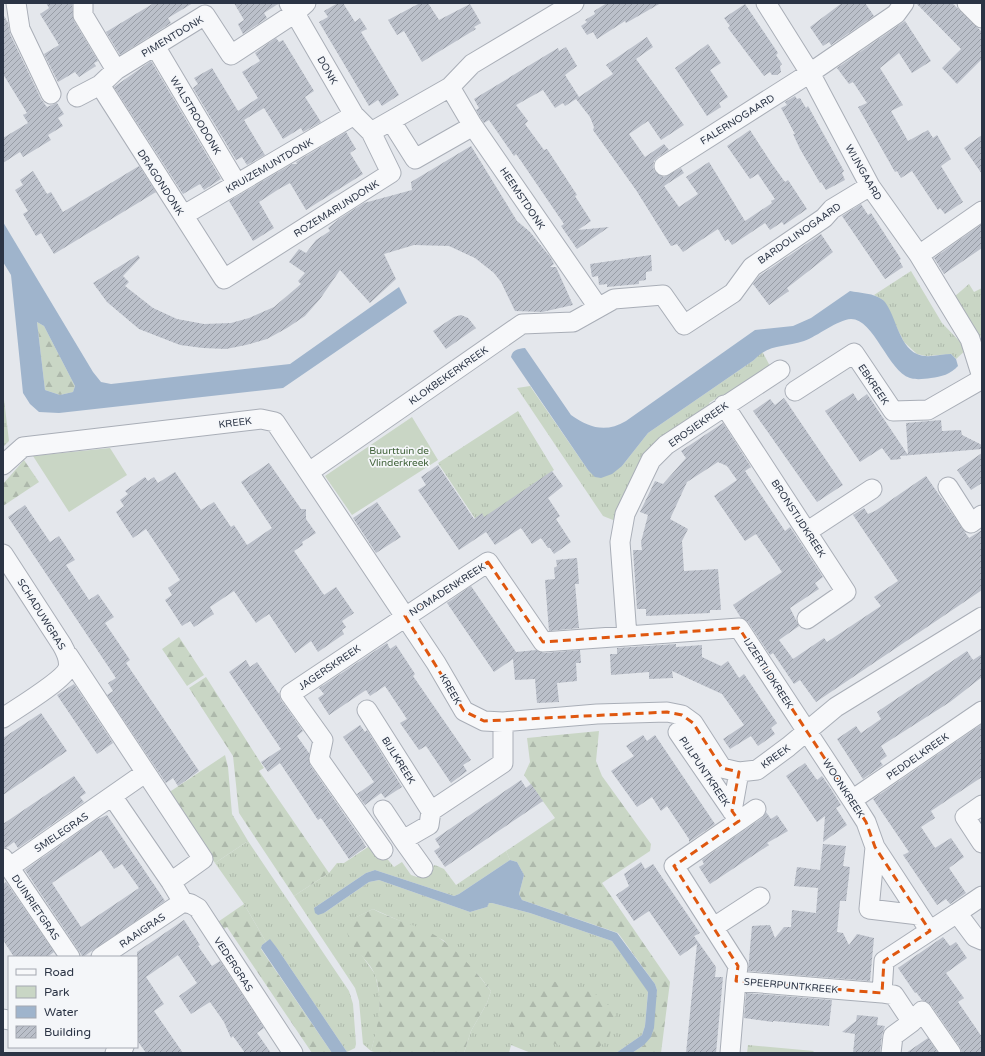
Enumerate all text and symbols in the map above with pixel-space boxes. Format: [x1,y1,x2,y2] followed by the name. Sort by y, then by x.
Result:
[139,14,206,60] street label: PIMENTDONK
[314,54,340,87] street label: DONK
[167,74,223,157] street label: WALSTROODONK
[698,92,777,148] street label: FALERNOGAARD
[224,136,316,196] street label: KRUIZEMUNTDONK
[842,142,884,203] street label: WIJNGAARD
[134,147,186,218] street label: DRAGONDONK
[497,165,548,232] street label: HEEMSTDONK
[292,178,382,240] street label: ROZEMARIJNDONK
[756,201,843,267] street label: BARDOLINOGAARD
[407,344,491,408] street label: KLOKBEKERKREEK
[855,362,891,407] street label: EBKREEK
[666,400,731,450] street label: EROSIEKREEK
[218,415,253,431] street label: KREEK
[369,445,429,469] park label: Buurttuin de Vlinderkreek
[769,477,828,560] street label: BRONSTIJDKREEK
[407,561,488,619] street label: NOMADENKREEK
[14,577,68,652] street label: SCHADUWGRAS
[741,636,796,711] street label: IJZERTIJDKREEK
[296,642,363,693] street label: JAGERSKREEK
[437,672,464,707] street label: KREEK
[884,731,951,783] street label: PEDDELKREEK
[676,734,732,809] street label: PIJLPUNTKREEK
[379,735,418,787] street label: BIJLKREEK
[759,742,793,771] street label: KREEK
[820,757,867,820] street label: WOONKREEK
[32,810,91,855] street label: SMELEGRAS
[9,872,62,943] street label: DUINRIETGRAS
[117,911,168,951] street label: RAAIGRAS
[211,935,255,994] street label: VEDERGRAS
[8,956,138,1048] legend
[44,965,74,979] text: Road
[743,976,839,996] street label: SPEERPUNTKREEK
[44,985,70,999] text: Park
[44,1005,79,1019] text: Water
[44,1025,91,1039] text: Building

